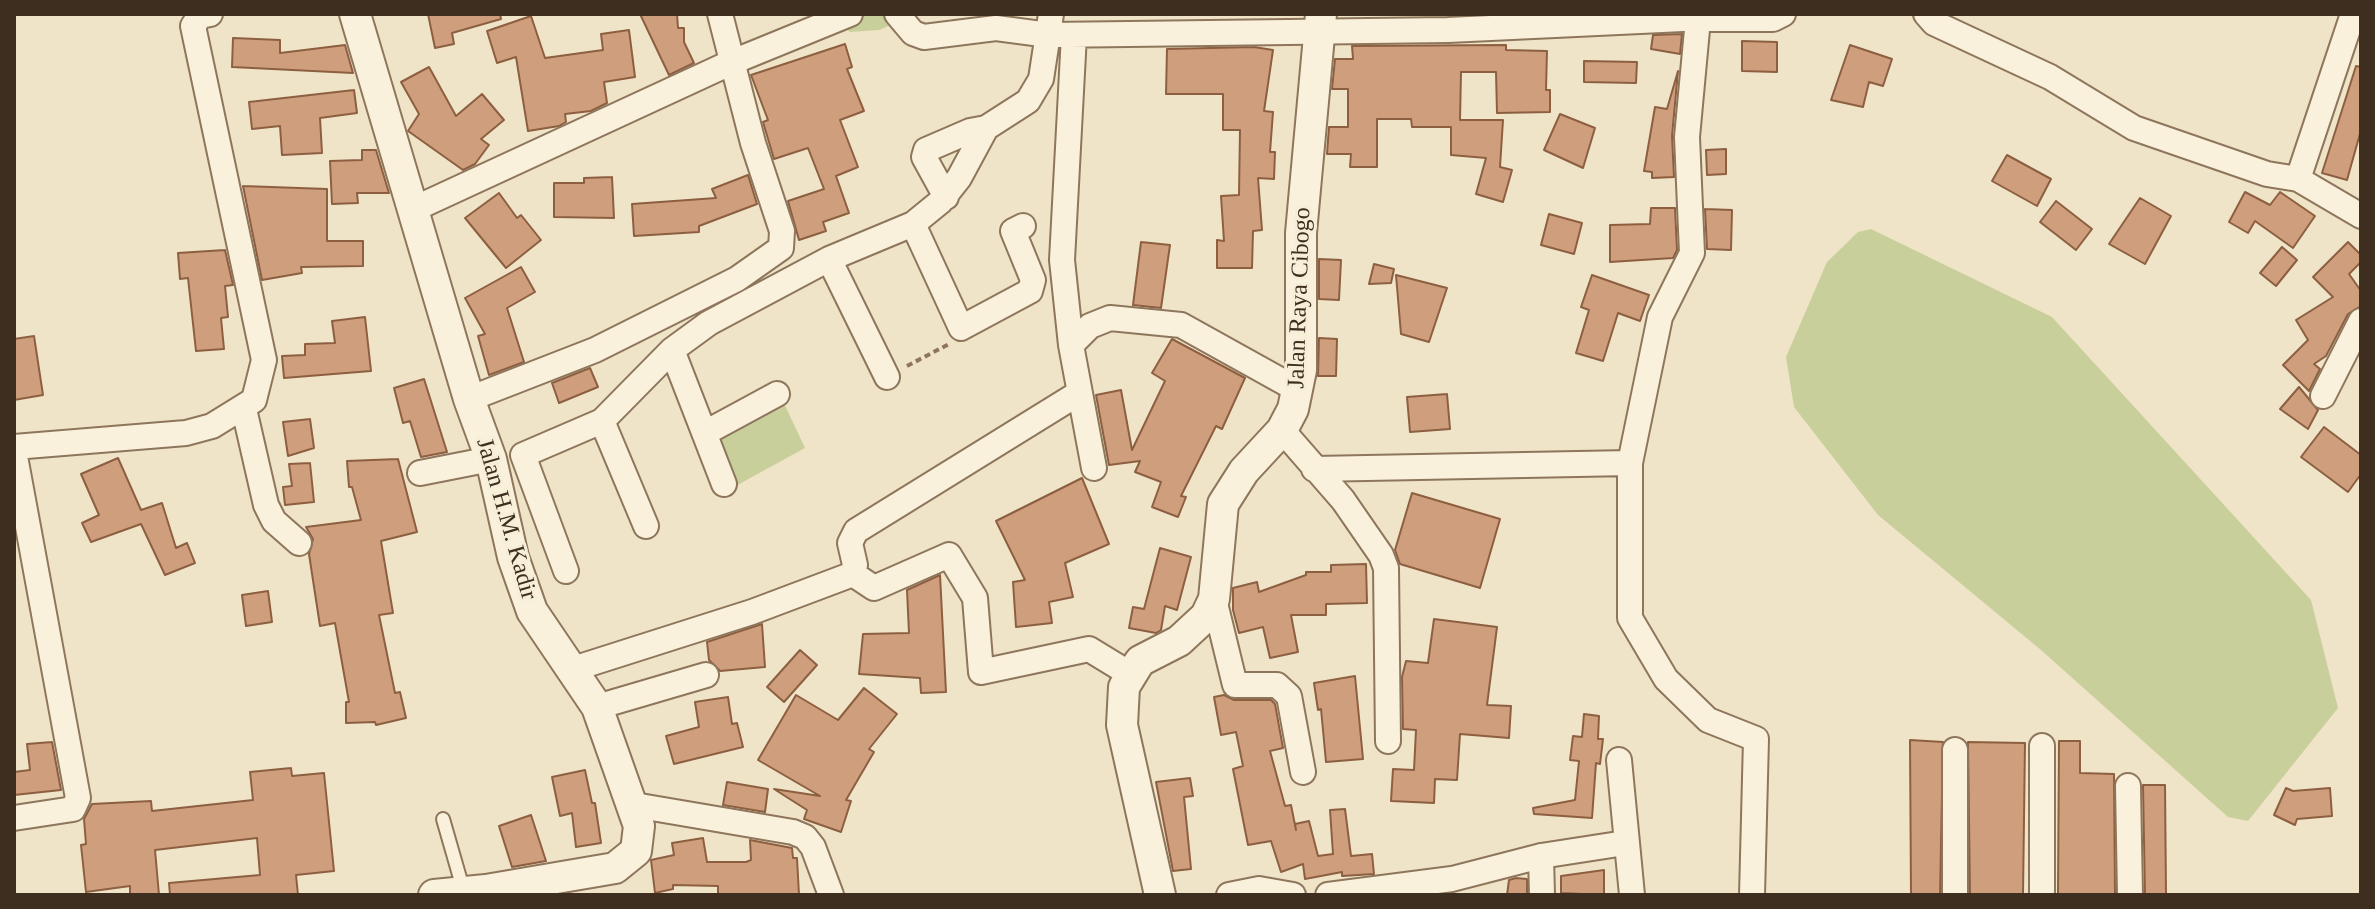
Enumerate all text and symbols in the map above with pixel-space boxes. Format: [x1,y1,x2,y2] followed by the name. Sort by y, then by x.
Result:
[1282,207,1318,389] street label: Jalan Raya Cibogo
[469,435,543,603] street label: Jalan H.M. Kadir

